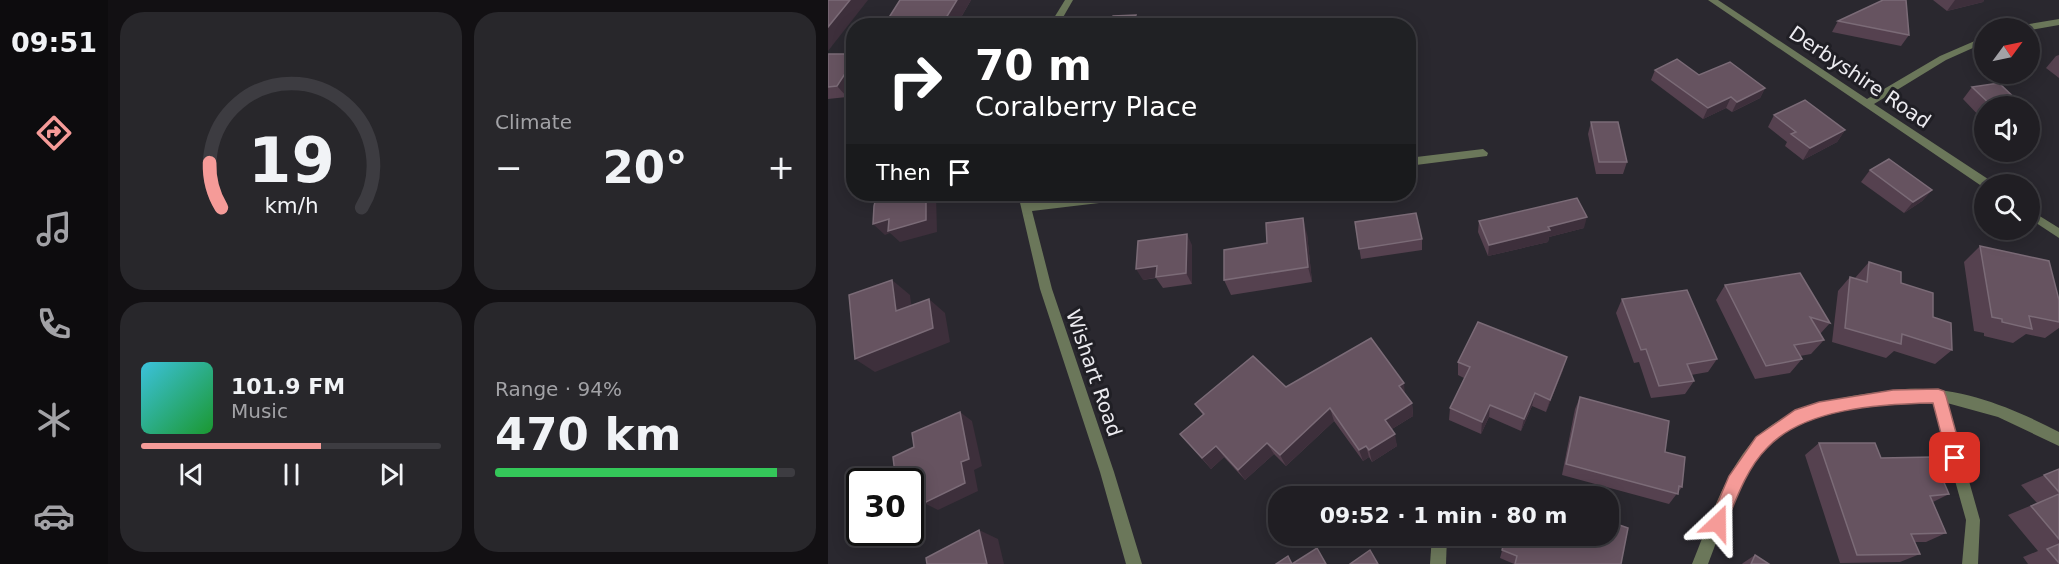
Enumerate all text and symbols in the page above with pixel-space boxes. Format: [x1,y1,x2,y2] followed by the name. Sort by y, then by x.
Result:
[1974,18,2040,84] north arrow
[1974,18,2040,240] map controls
[1785,21,1935,133] street label: Derbyshire Road
[11,27,97,58] text: 09:51
[975,41,1092,90] text: 70 m
[876,42,954,120] icon: right
[975,91,1197,122] text: Coralberry Place
[1974,96,2040,162] button: sound
[495,110,572,134] text: Climate
[33,112,75,154] icon: directions
[248,124,334,197] text: 19
[602,141,688,194] text: 20°
[495,148,523,187] text: −
[767,148,795,187] text: +
[943,156,976,189] icon: arrive
[876,160,931,185] text: Then
[1974,174,2040,240] button: search
[264,193,318,218] text: km/h
[33,208,75,250] icon: music
[33,303,75,345] icon: phone
[1061,306,1127,440] street label: Wishart Road
[231,374,345,399] text: 101.9 FM
[495,377,622,401] text: Range · 94%
[33,399,75,441] icon: climate
[231,399,288,423] text: Music
[495,408,681,461] text: 470 km
[1929,432,1980,483] pin
[1938,441,1971,474] icon: arrive
[175,458,208,491] icon: previous
[275,458,308,491] icon: pause
[375,458,408,491] icon: next
[846,468,924,546] speed limit sign: 30
[1686,491,1750,555] position arrow
[33,495,75,537] icon: car
[1320,503,1567,528] text: 09:52 · 1 min · 80 m

